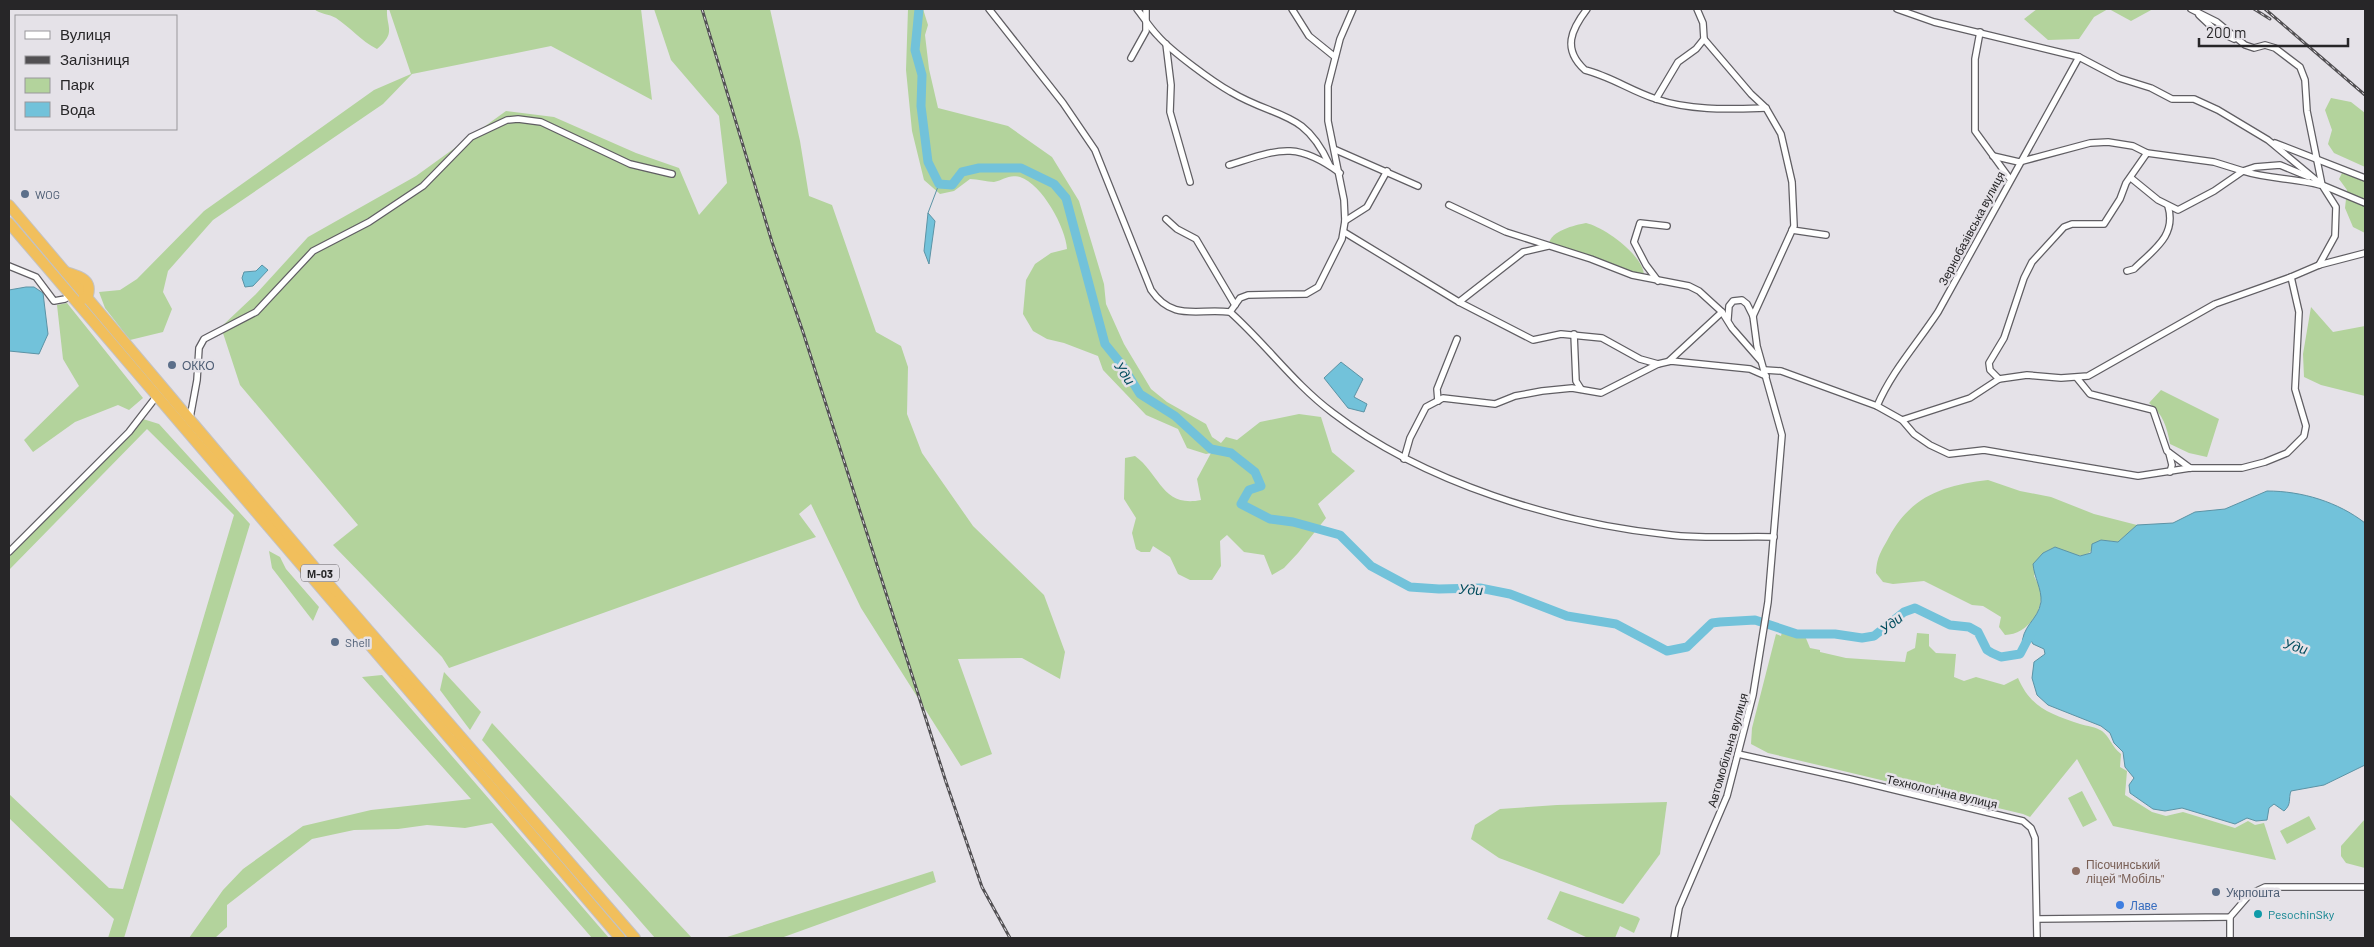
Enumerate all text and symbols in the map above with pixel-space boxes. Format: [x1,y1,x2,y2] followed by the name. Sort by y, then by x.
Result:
[15,15,178,130] legend
[2199,15,2348,47] scale bar
[2206,23,2246,41] text: 200 m
[60,25,111,43] text: Вулиця
[60,50,130,68] text: Залізниця
[60,75,94,93] text: Парк
[60,100,96,118] text: Вода
[1935,169,2008,288] street label: Зернобазівська вулиця
[35,187,60,201] place label: WOG
[19,188,31,200] marker: WOG
[1111,357,1139,388] water label: Уди
[182,358,215,372] place label: ОККО
[166,359,178,371] marker: ОККО
[301,564,339,582] road number: М-03
[1457,580,1484,598] water label: Уди
[1875,609,1906,638] water label: Уди
[2281,634,2310,658] water label: Уди
[345,635,370,649] place label: Shell
[329,636,341,648] marker: Shell
[1704,691,1751,809] street label: Автомобільна вулиця
[1885,771,1999,812] street label: Технологічна вулиця
[2086,857,2164,886] place label: Пісочинський ліцей "Мобіль"
[2070,865,2082,877] marker: Пісочинський ліцей "Мобіль"
[2226,885,2280,900] place label: Укрпошта
[2210,886,2222,898] marker: Укрпошта
[2130,898,2158,912] place label: Лаве
[2114,899,2126,911] marker: Лаве
[2268,907,2335,921] place label: PesochinSky
[2252,908,2264,920] marker: PesochinSky

